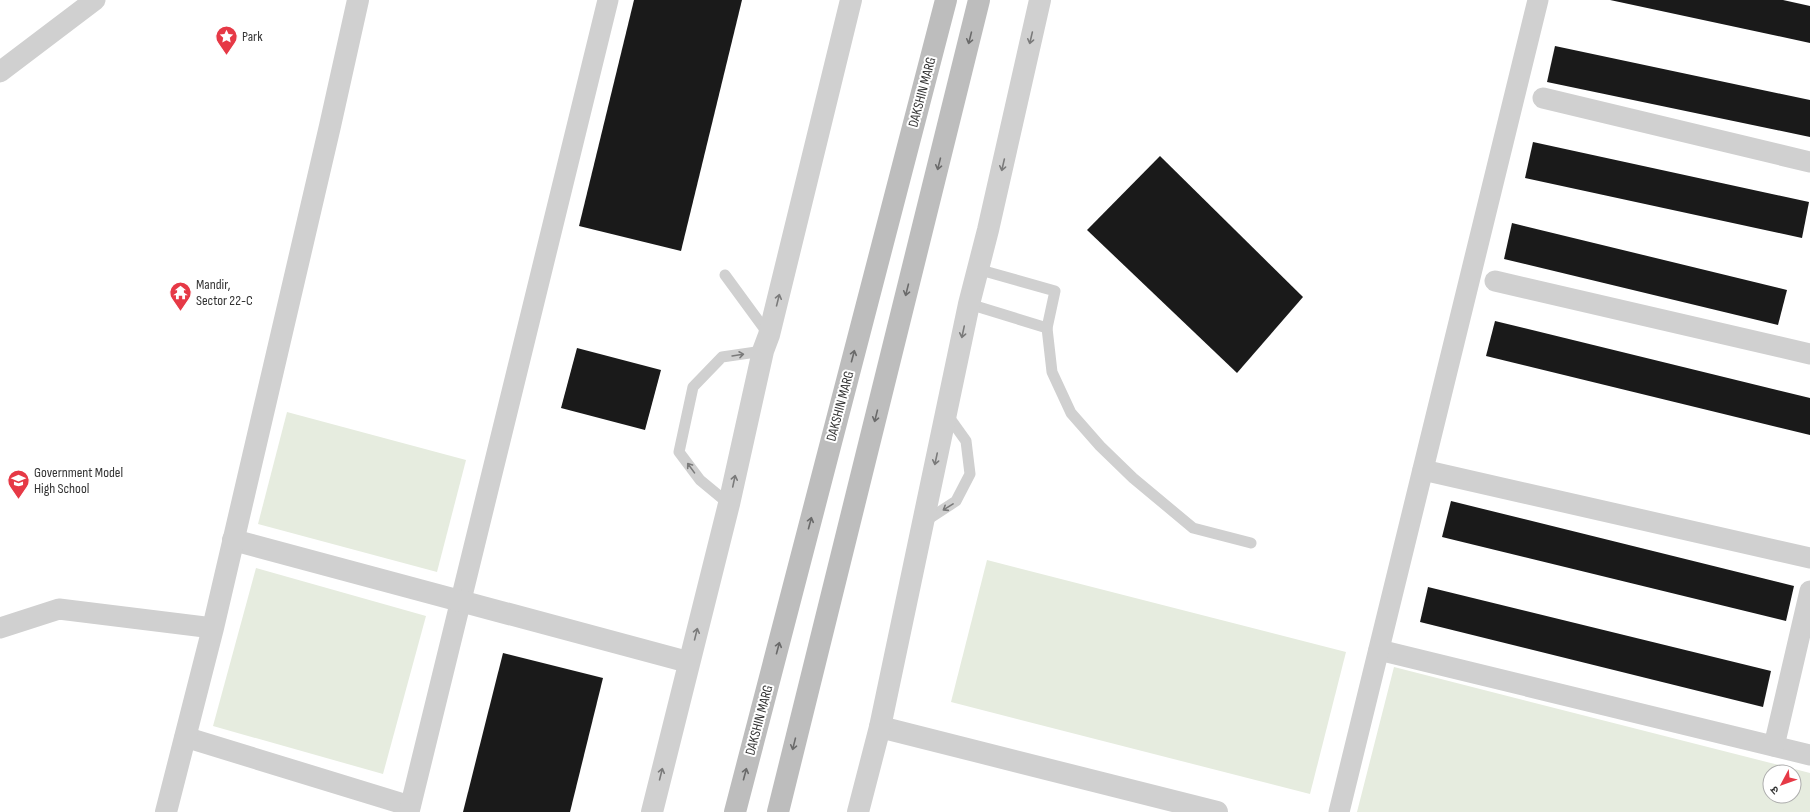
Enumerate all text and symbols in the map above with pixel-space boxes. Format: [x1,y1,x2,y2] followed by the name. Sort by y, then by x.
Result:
[213,23,239,56] place icon: Park
[242,28,263,45] place label: Park
[966,31,973,44] one-way arrow
[1027,31,1035,44] one-way arrow
[904,55,940,129] street label: DAKSHIN MARG
[934,157,942,170] one-way arrow
[999,158,1006,171] one-way arrow
[196,276,253,309] place label: Mandir, Sector 22-C
[167,279,193,312] temple icon: Mandir, Sector 22-C
[903,283,911,296] one-way arrow
[774,294,782,307] one-way arrow
[958,325,966,338] one-way arrow
[850,350,858,363] one-way arrow
[731,351,744,359] one-way arrow
[822,369,858,443] street label: DAKSHIN MARG
[872,410,879,423] one-way arrow
[931,452,939,465] one-way arrow
[687,462,695,473] one-way arrow
[34,464,123,497] place label: Government Model High School
[5,467,31,500] school or university icon: Government Model High School
[731,475,739,488] one-way arrow
[943,503,954,511] one-way arrow
[807,516,815,529] one-way arrow
[692,628,700,641] one-way arrow
[774,642,782,655] one-way arrow
[741,683,777,757] street label: DAKSHIN MARG
[790,738,798,751] one-way arrow
[1762,764,1802,804] north arrow
[658,768,666,781] one-way arrow
[742,768,749,781] one-way arrow
[1767,783,1782,797] text: उ

